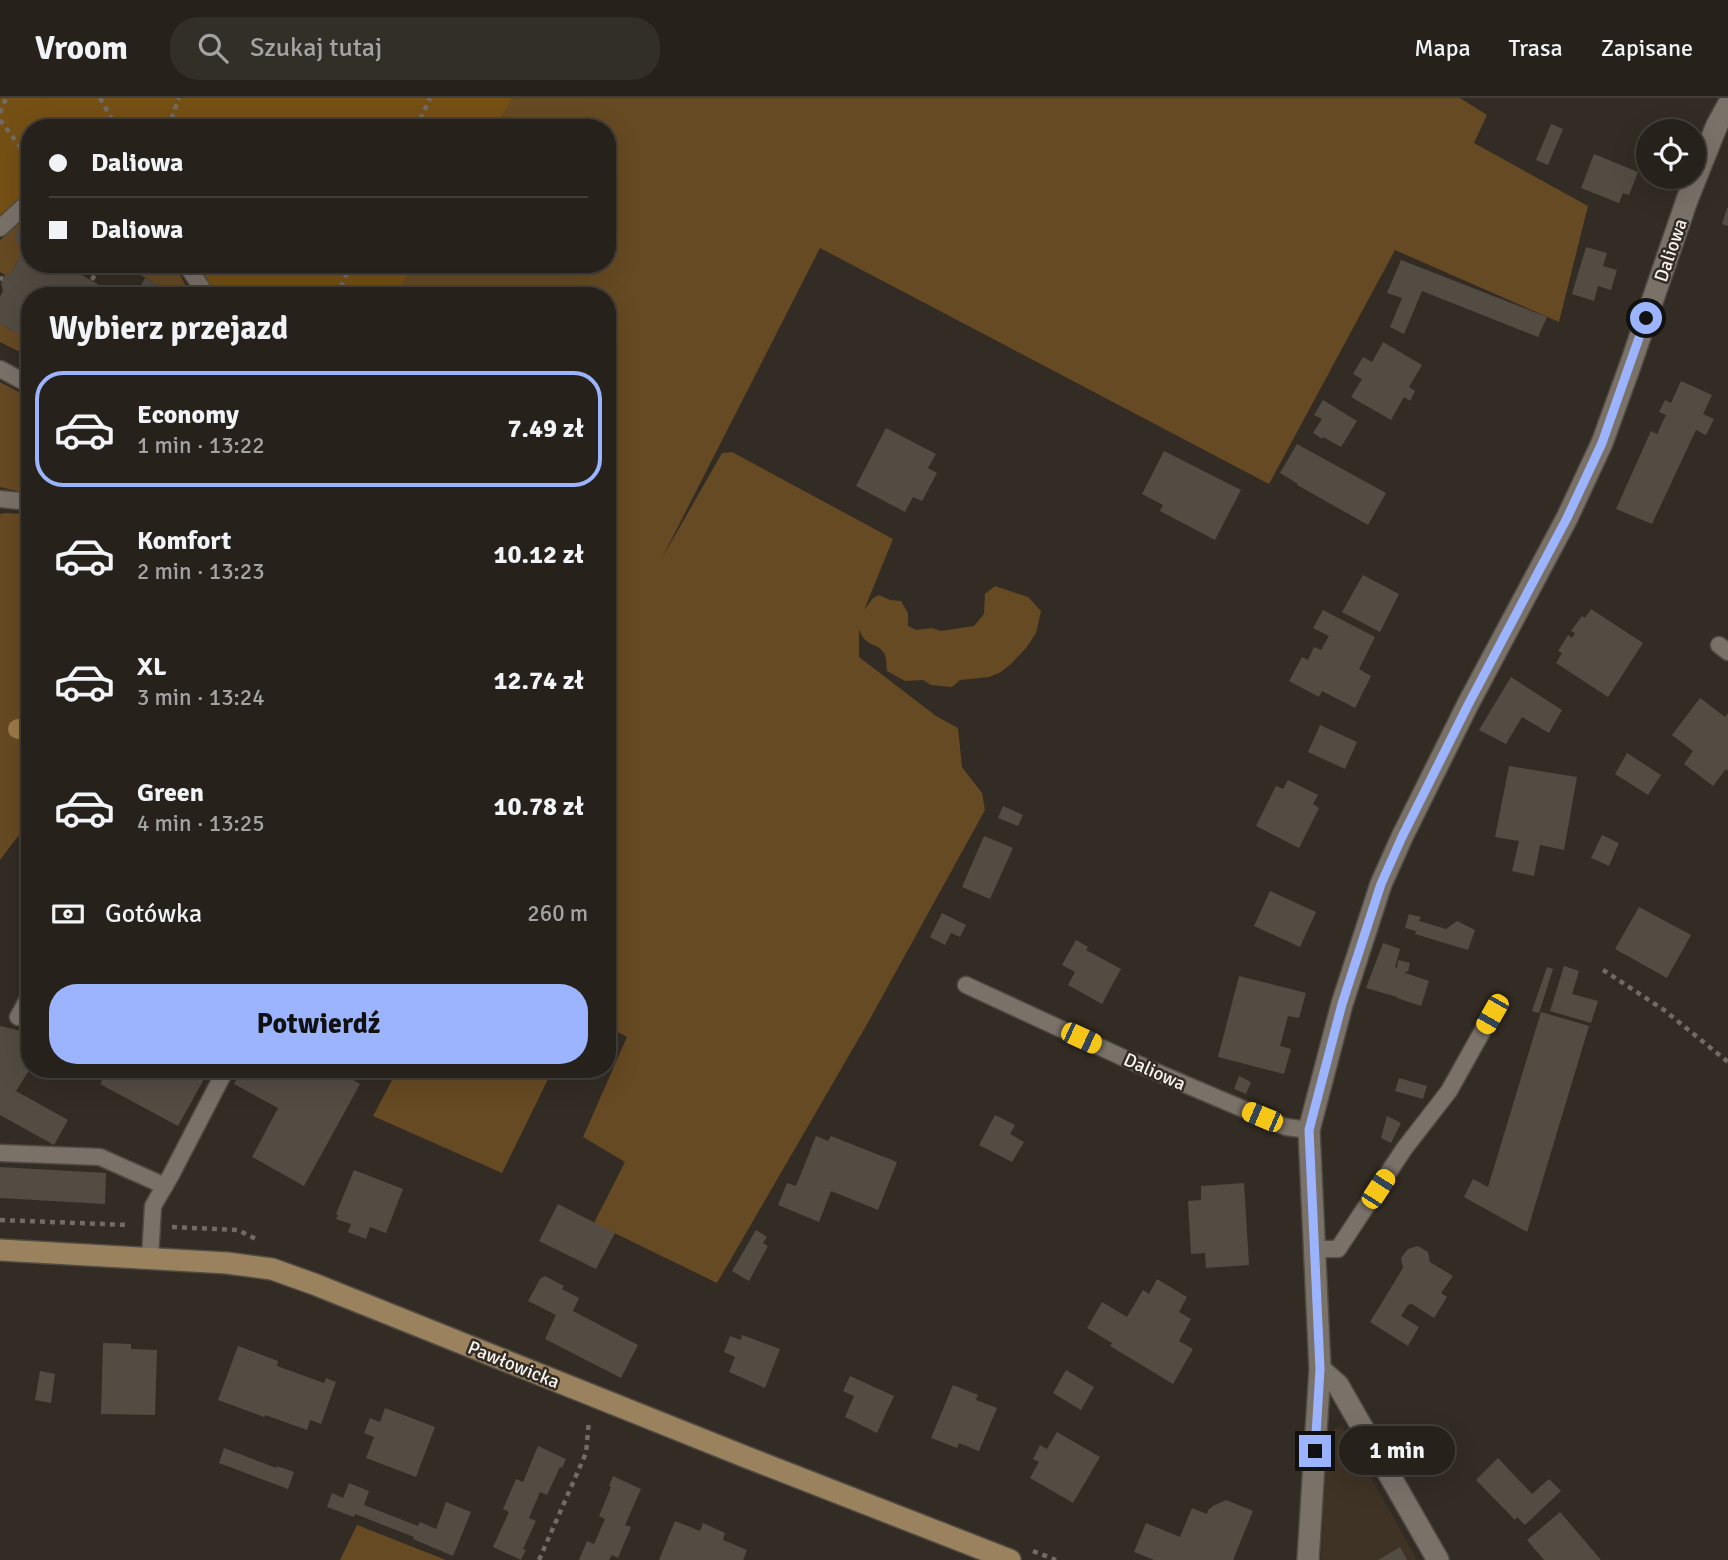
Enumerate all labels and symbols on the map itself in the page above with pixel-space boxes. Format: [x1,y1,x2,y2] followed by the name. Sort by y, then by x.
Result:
[1649,216,1693,285] street label: Daliowa
[1630,302,1662,334] route start
[1473,991,1512,1037] car
[1058,1020,1105,1056] car
[1120,1048,1189,1096] street label: Daliowa
[1239,1099,1286,1135] car
[1358,1166,1399,1212] car
[464,1336,563,1394] street label: Pawłowicka
[1340,1426,1455,1476] callout: 1 min
[1299,1435,1331,1467] route end

